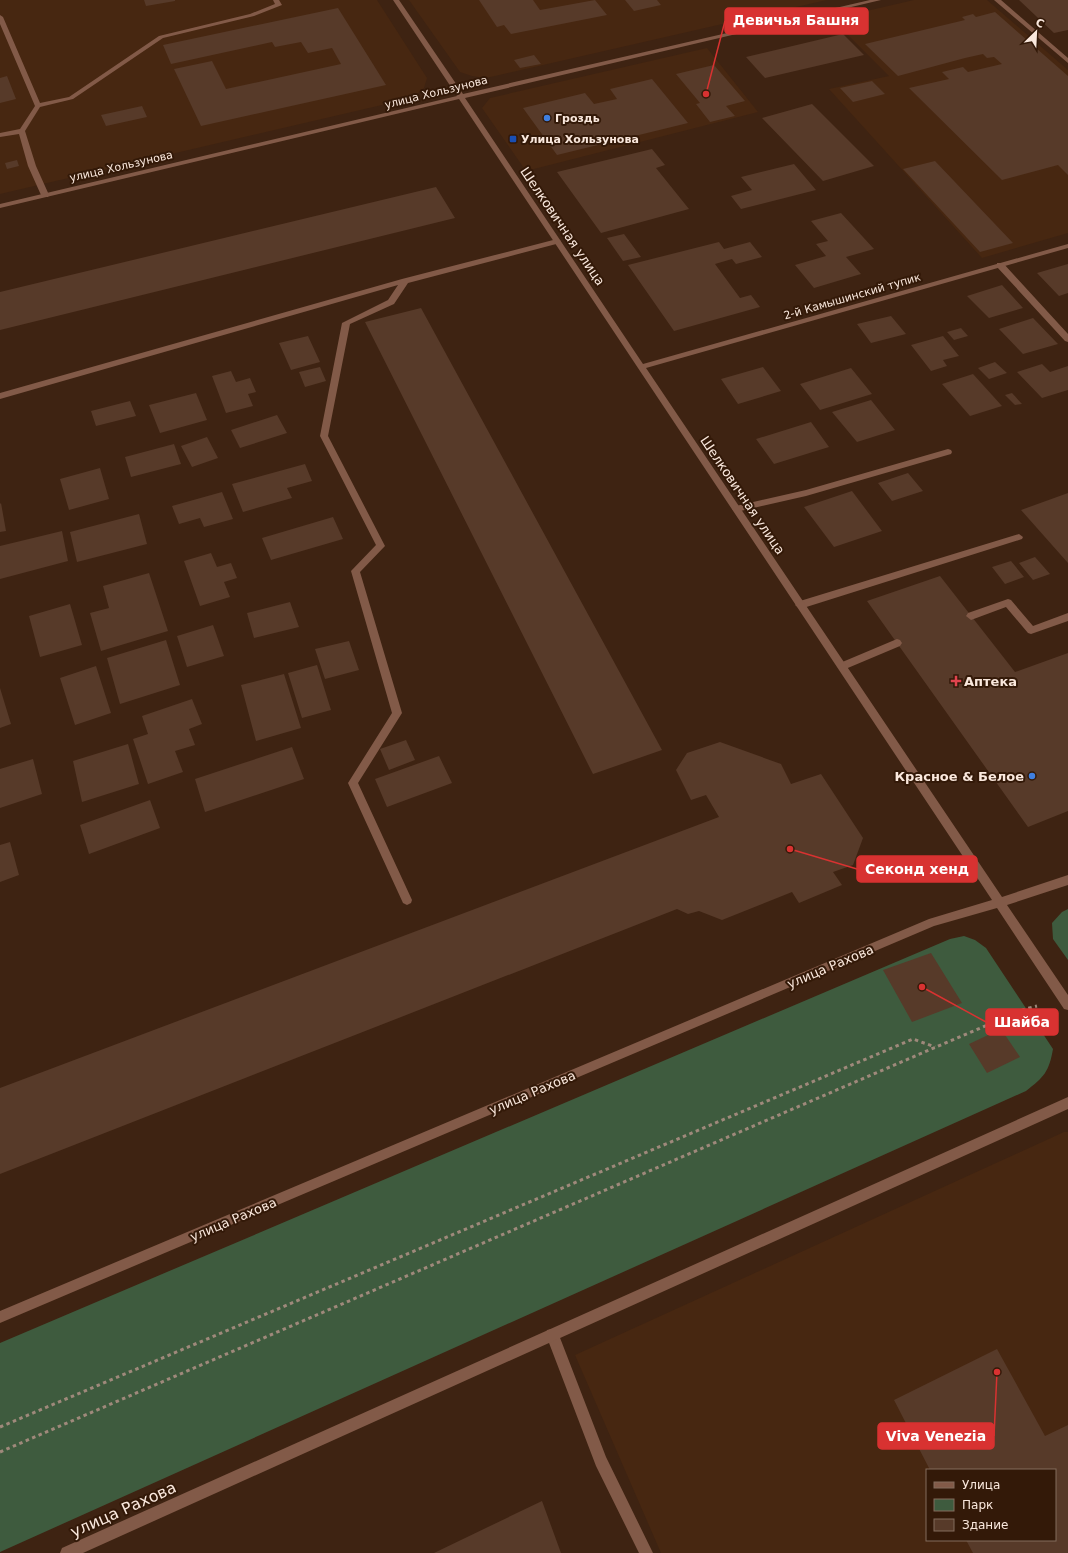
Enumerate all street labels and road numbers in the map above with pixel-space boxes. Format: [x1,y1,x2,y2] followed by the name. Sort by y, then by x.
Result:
[383,73,489,112] street label: улица Хользунова
[68,148,174,185] street label: улица Хользунова
[517,164,608,288] street label: Шелковичная улица
[782,271,922,322] street label: 2-й Камышинский тупик
[697,433,788,557] street label: Шелковичная улица
[785,941,876,991] street label: улица Рахова
[487,1067,578,1117] street label: улица Рахова
[188,1194,279,1244] street label: улица Рахова
[67,1478,179,1541] street label: улица Рахова

